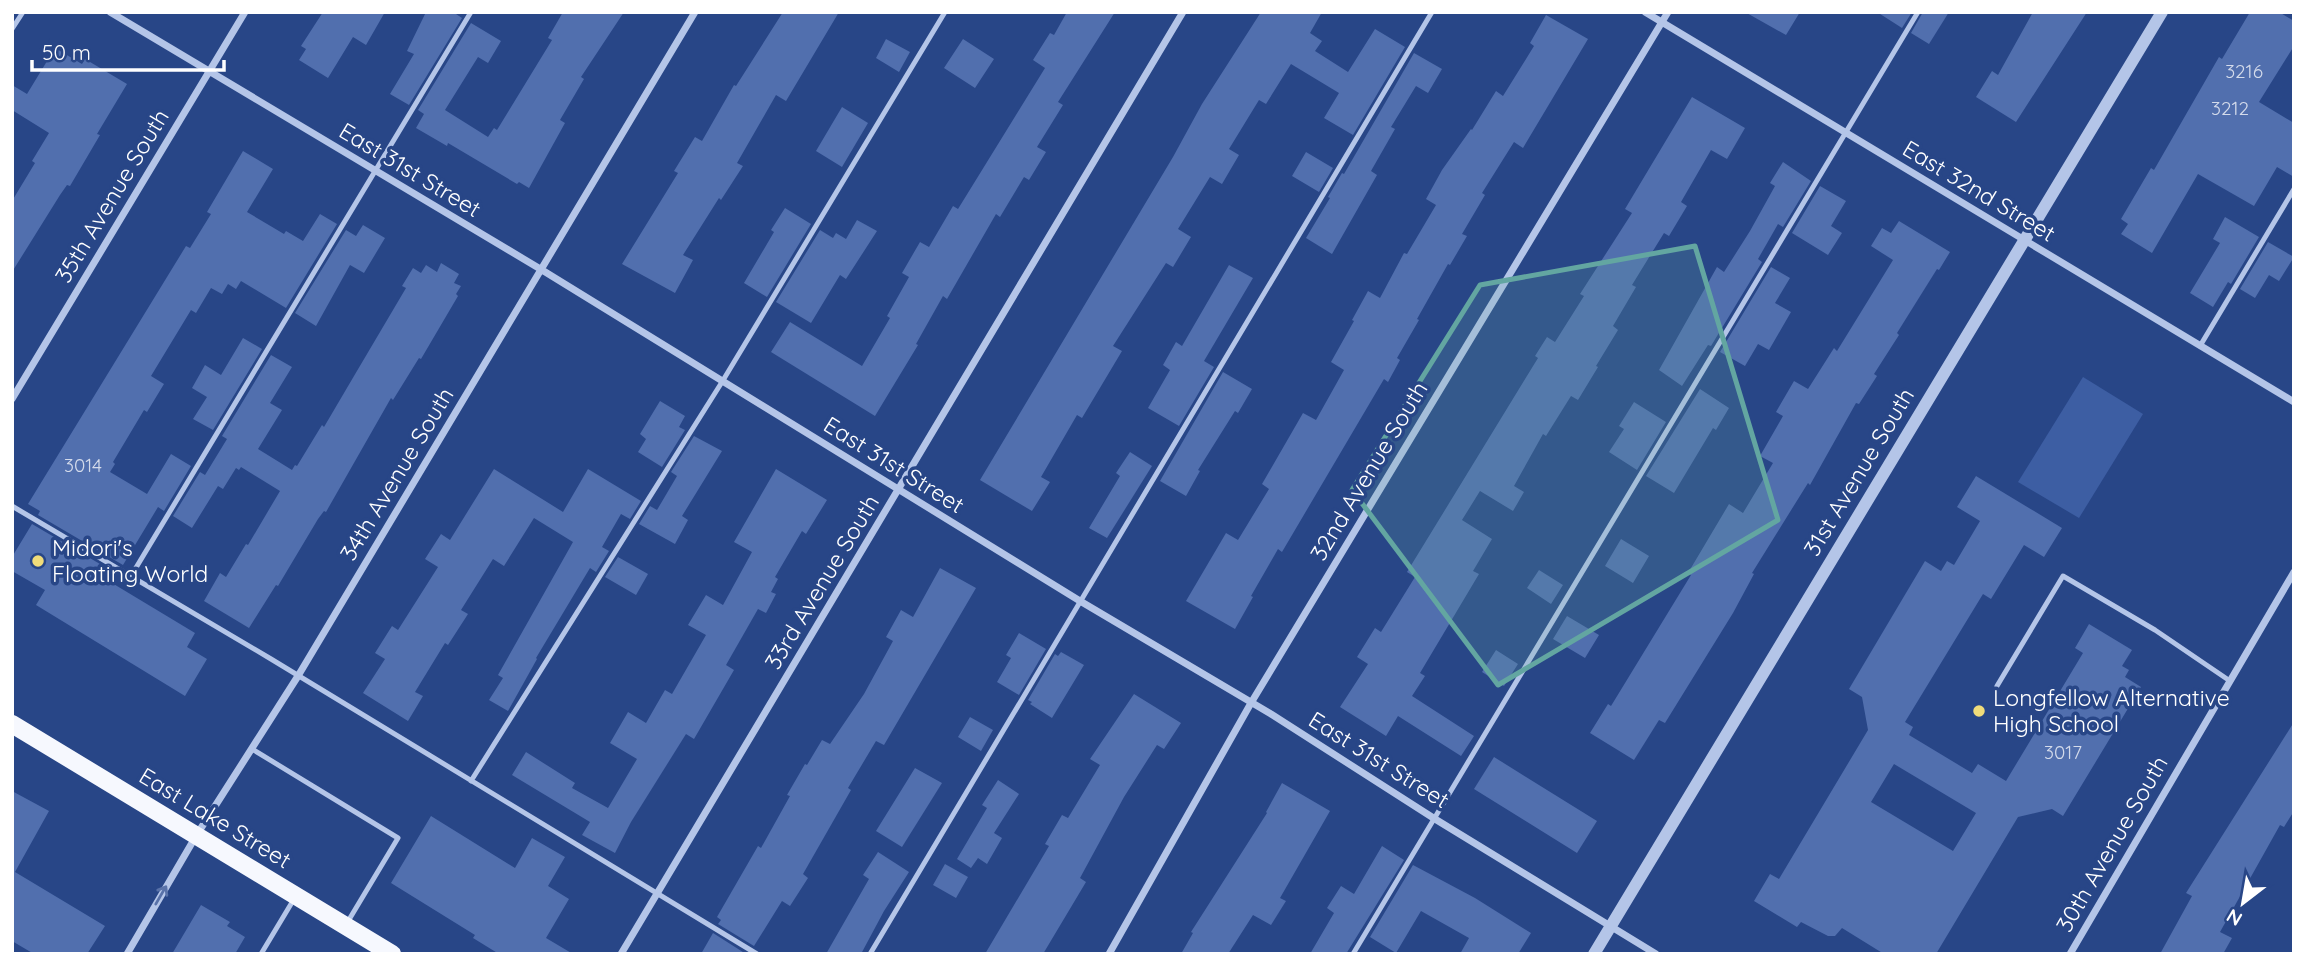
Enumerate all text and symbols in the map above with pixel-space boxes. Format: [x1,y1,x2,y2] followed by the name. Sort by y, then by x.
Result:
[32,28,224,72] scale bar
[42,39,91,65] text: 50 m
[2225,59,2263,83] house number: 3216
[2211,96,2249,120] house number: 3212
[48,104,175,288] street label: 35th Avenue South
[334,116,487,223] street label: East 31st Street
[1898,134,2061,248] street label: East 32nd Street
[1304,376,1434,566] street label: 32nd Avenue South
[333,382,460,566] street label: 34th Avenue South
[1797,382,1920,561] street label: 31st Avenue South
[819,410,970,519] street label: East 31st Street
[64,453,102,477] house number: 3014
[758,489,885,674] street label: 33rd Avenue South
[52,533,208,588] place label: Midori's Floating World
[30,553,46,569] marker: Midori's Floating World
[1993,683,2230,738] place label: Longfellow Alternative High School
[1971,703,1987,719] marker: Longfellow Alternative High School
[1304,705,1455,814] street label: East 31st Street
[2044,740,2082,764] house number: 3017
[2049,751,2174,937] street label: 30th Avenue South
[134,761,297,874] street label: East Lake Street
[2208,868,2278,938] north arrow
[155,885,169,905] one-way arrow
[2222,904,2246,931] text: N

